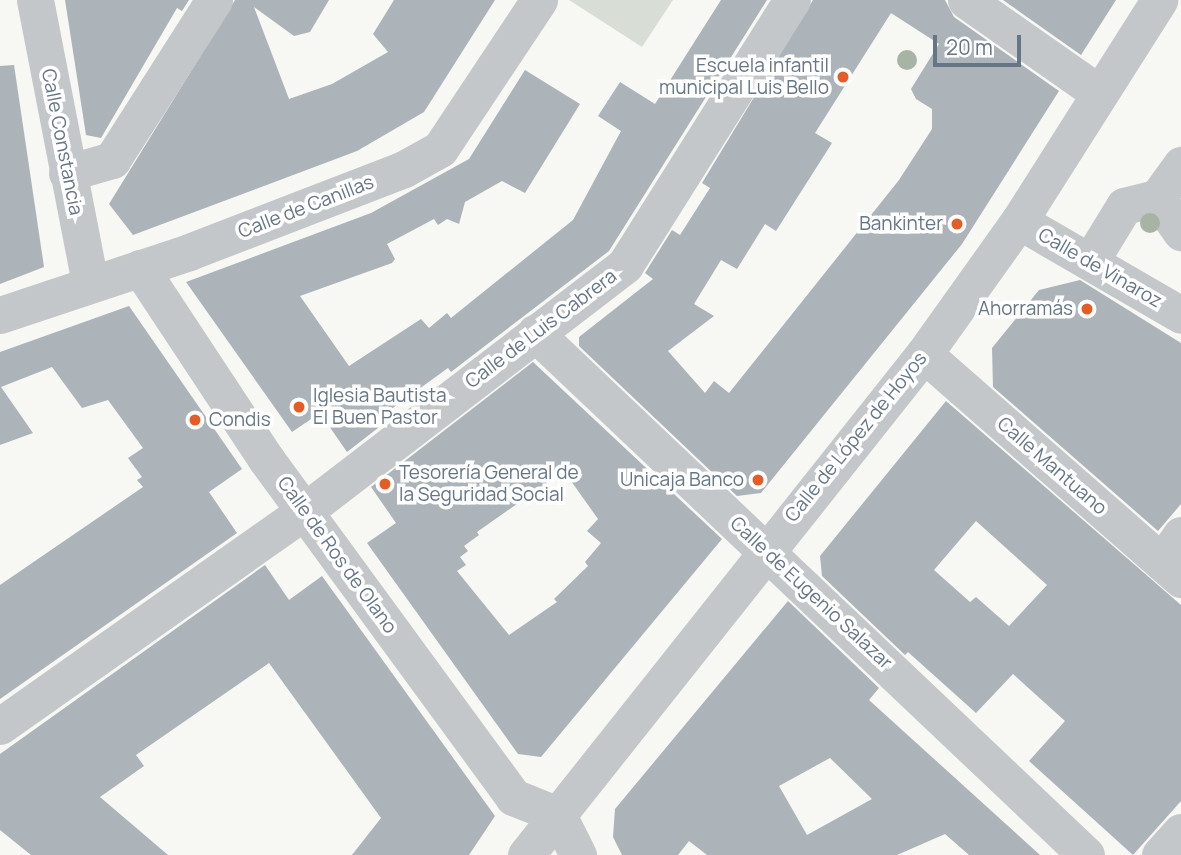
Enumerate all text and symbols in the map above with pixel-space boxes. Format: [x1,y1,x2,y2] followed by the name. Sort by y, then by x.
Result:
[936,21,1024,65] scale bar
[946,33,993,61] text: 20 m
[659,55,829,99] place label: Escuela infantil municipal Luis Bello
[37,67,87,217] street label: Calle Constancia
[835,69,851,85] marker: Escuela infantil municipal Luis Bello
[235,171,377,243] street label: Calle de Canillas
[859,213,943,235] place label: Bankinter
[949,216,965,232] marker: Bankinter
[1034,223,1166,313] street label: Calle de Vinaroz
[461,265,621,393] street label: Calle de Luis Cabrera
[978,298,1073,320] place label: Ahorramás
[1079,301,1095,317] marker: Ahorramás
[780,347,932,527] street label: Calle de López de Hoyos
[313,385,447,429] place label: Iglesia Bautista El Buen Pastor
[291,399,307,415] marker: Iglesia Bautista El Buen Pastor
[209,409,271,431] place label: Condis
[187,412,203,428] marker: Condis
[993,412,1111,520] street label: Calle Mantuano
[399,462,579,506] place label: Tesorería General de la Seguridad Social
[620,469,744,491] place label: Unicaja Banco
[272,472,402,638] street label: Calle de Ros de Olano
[750,472,766,488] marker: Unicaja Banco
[377,476,393,492] marker: Tesorería General de la Seguridad Social
[725,512,897,674] street label: Calle de Eugenio Salazar

